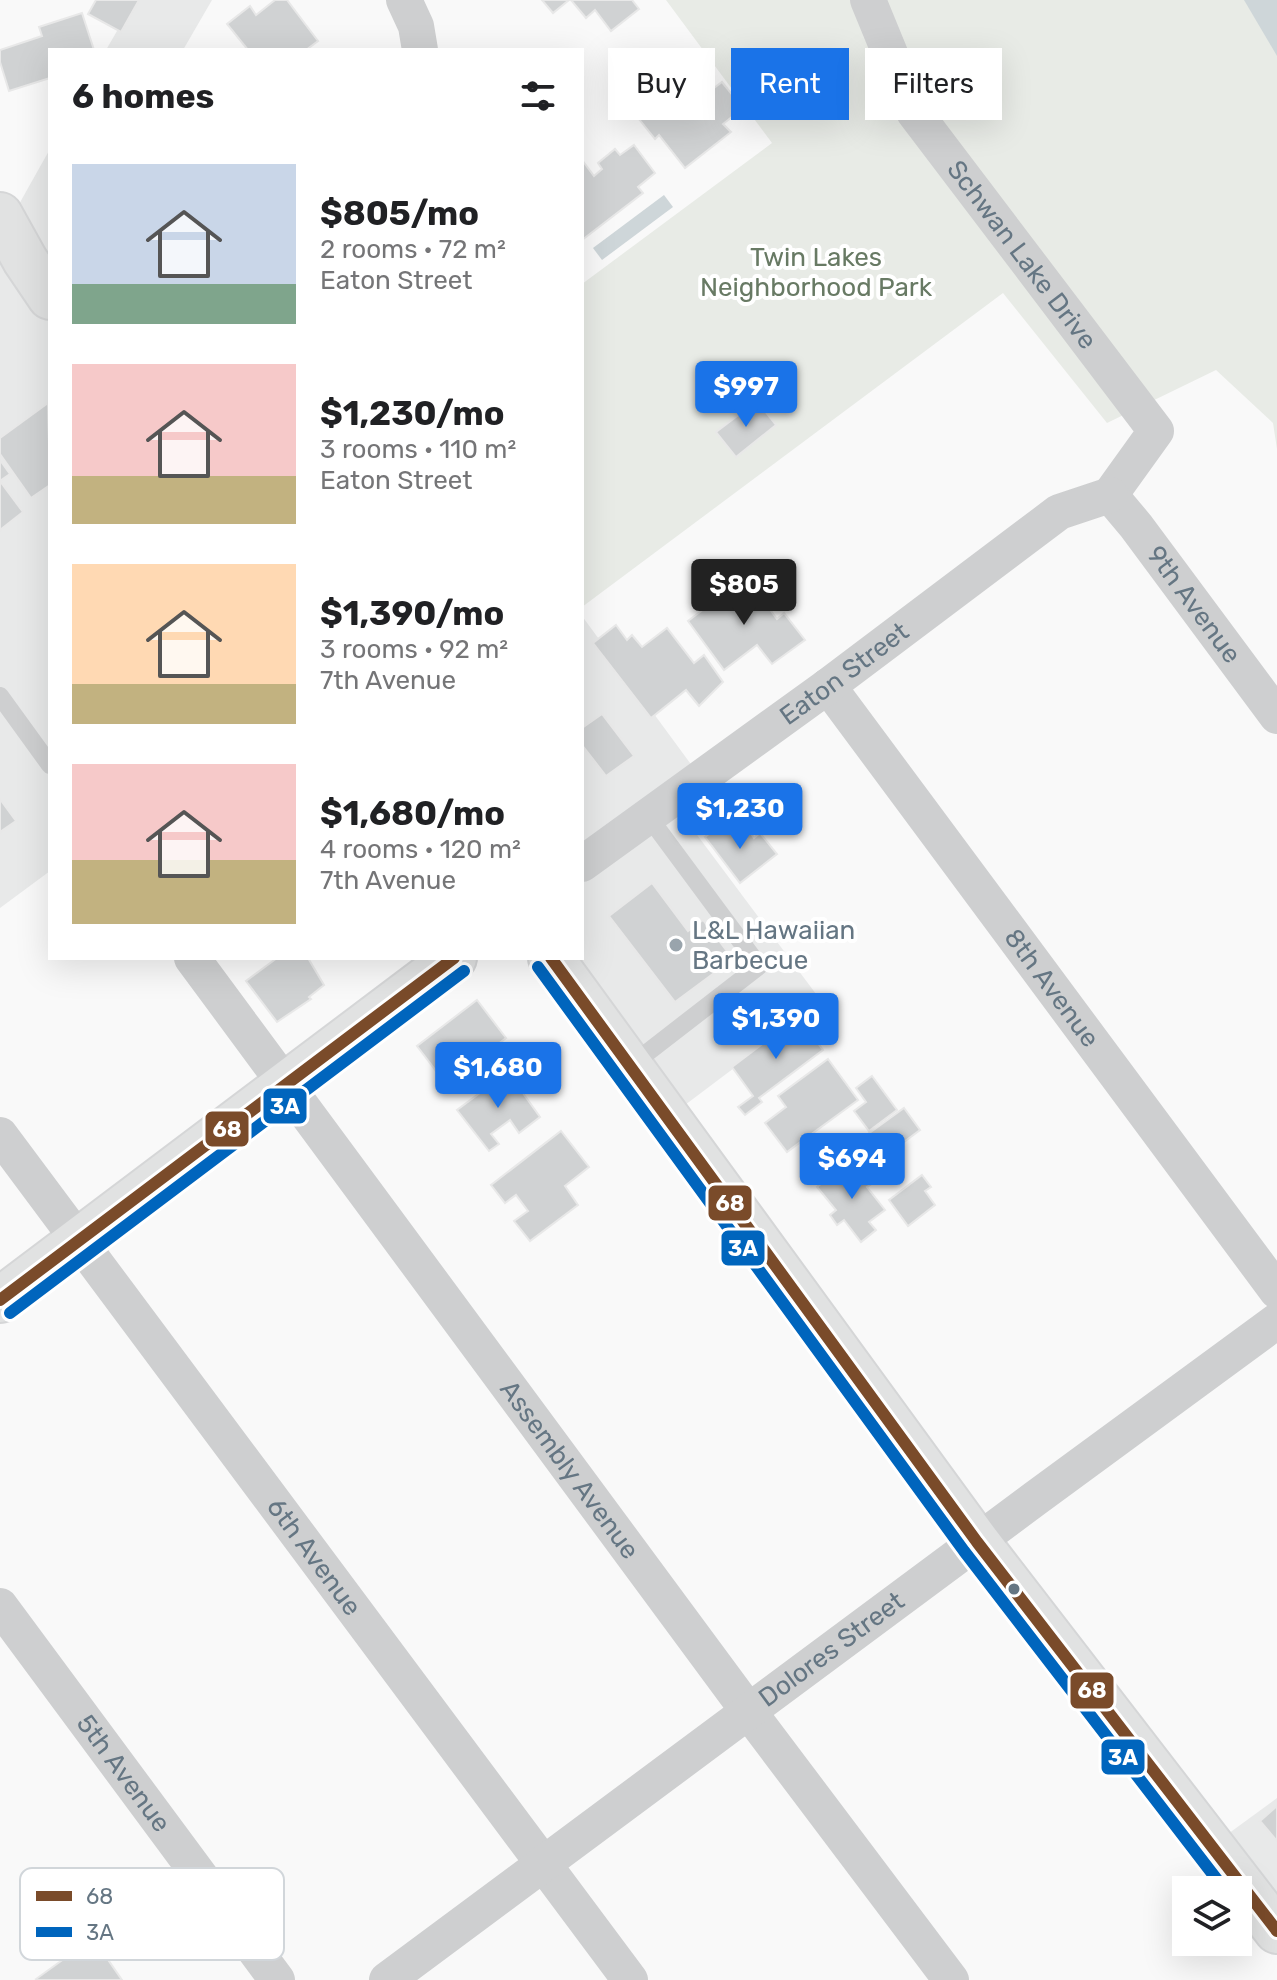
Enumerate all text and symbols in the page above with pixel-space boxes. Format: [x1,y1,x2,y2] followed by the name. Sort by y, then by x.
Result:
[608,48,715,120] chip: Buy
[731,48,849,120] chip: Rent
[865,48,1002,120] chip: Filters
[516,74,560,118] icon: filters
[72,76,214,117] text: 6 homes
[940,154,1103,355] street label: Schwan Lake Drive
[320,193,479,234] text: $805/mo
[136,196,232,292] icon: home
[320,234,506,265] text: 2 rooms · 72 m²
[700,242,933,303] park label: Twin Lakes Neighborhood Park
[320,265,472,296] text: Eaton Street
[699,361,793,429] pin: $997
[713,371,779,402] text: $997
[320,393,504,434] text: $1,230/mo
[136,396,232,492] icon: home
[320,434,516,465] text: 3 rooms · 110 m²
[320,465,472,496] text: Eaton Street
[1140,540,1247,669] street label: 9th Avenue
[697,559,791,627] pin: $805
[709,569,779,600] text: $805
[320,593,504,634] text: $1,390/mo
[136,596,232,692] icon: home
[774,616,915,732] street label: Eaton Street
[320,634,508,665] text: 3 rooms · 92 m²
[320,665,456,696] text: 7th Avenue
[675,783,805,851] pin: $1,230
[320,793,505,834] text: $1,680/mo
[695,793,785,824] text: $1,230
[136,796,232,892] icon: home
[320,834,521,865] text: 4 rooms · 120 m²
[320,865,456,896] text: 7th Avenue
[692,915,855,976] place label: L&L Hawaiian Barbecue
[998,923,1106,1053] street label: 8th Avenue
[667,936,685,954] marker: L&L Hawaiian Barbecue
[711,993,841,1061] pin: $1,390
[732,1003,821,1034] text: $1,390
[433,1042,563,1110] pin: $1,680
[453,1052,543,1083] text: $1,680
[262,1087,308,1125] line badge: 3A
[270,1093,300,1120] text: 3A
[204,1110,250,1148] line badge: 68
[212,1116,242,1143] text: 68
[805,1133,899,1201] pin: $694
[818,1143,886,1174] text: $694
[707,1184,753,1222] line badge: 68
[715,1190,745,1217] text: 68
[720,1229,766,1267] line badge: 3A
[728,1235,758,1262] text: 3A
[493,1375,646,1565] street label: Assembly Avenue
[260,1492,368,1622] street label: 6th Avenue
[1006,1581,1022,1597] unlabelled marker
[753,1586,910,1714] street label: Dolores Street
[1069,1671,1115,1710] line badge: 68
[1077,1677,1107,1704] text: 68
[70,1709,177,1838] street label: 5th Avenue
[1100,1738,1146,1776] line badge: 3A
[1108,1744,1138,1771] text: 3A
[20,1868,284,1960] legend
[1172,1876,1252,1956] map controls
[1172,1876,1252,1956] button: layers
[86,1883,113,1910] text: 68
[86,1919,114,1946] text: 3A

